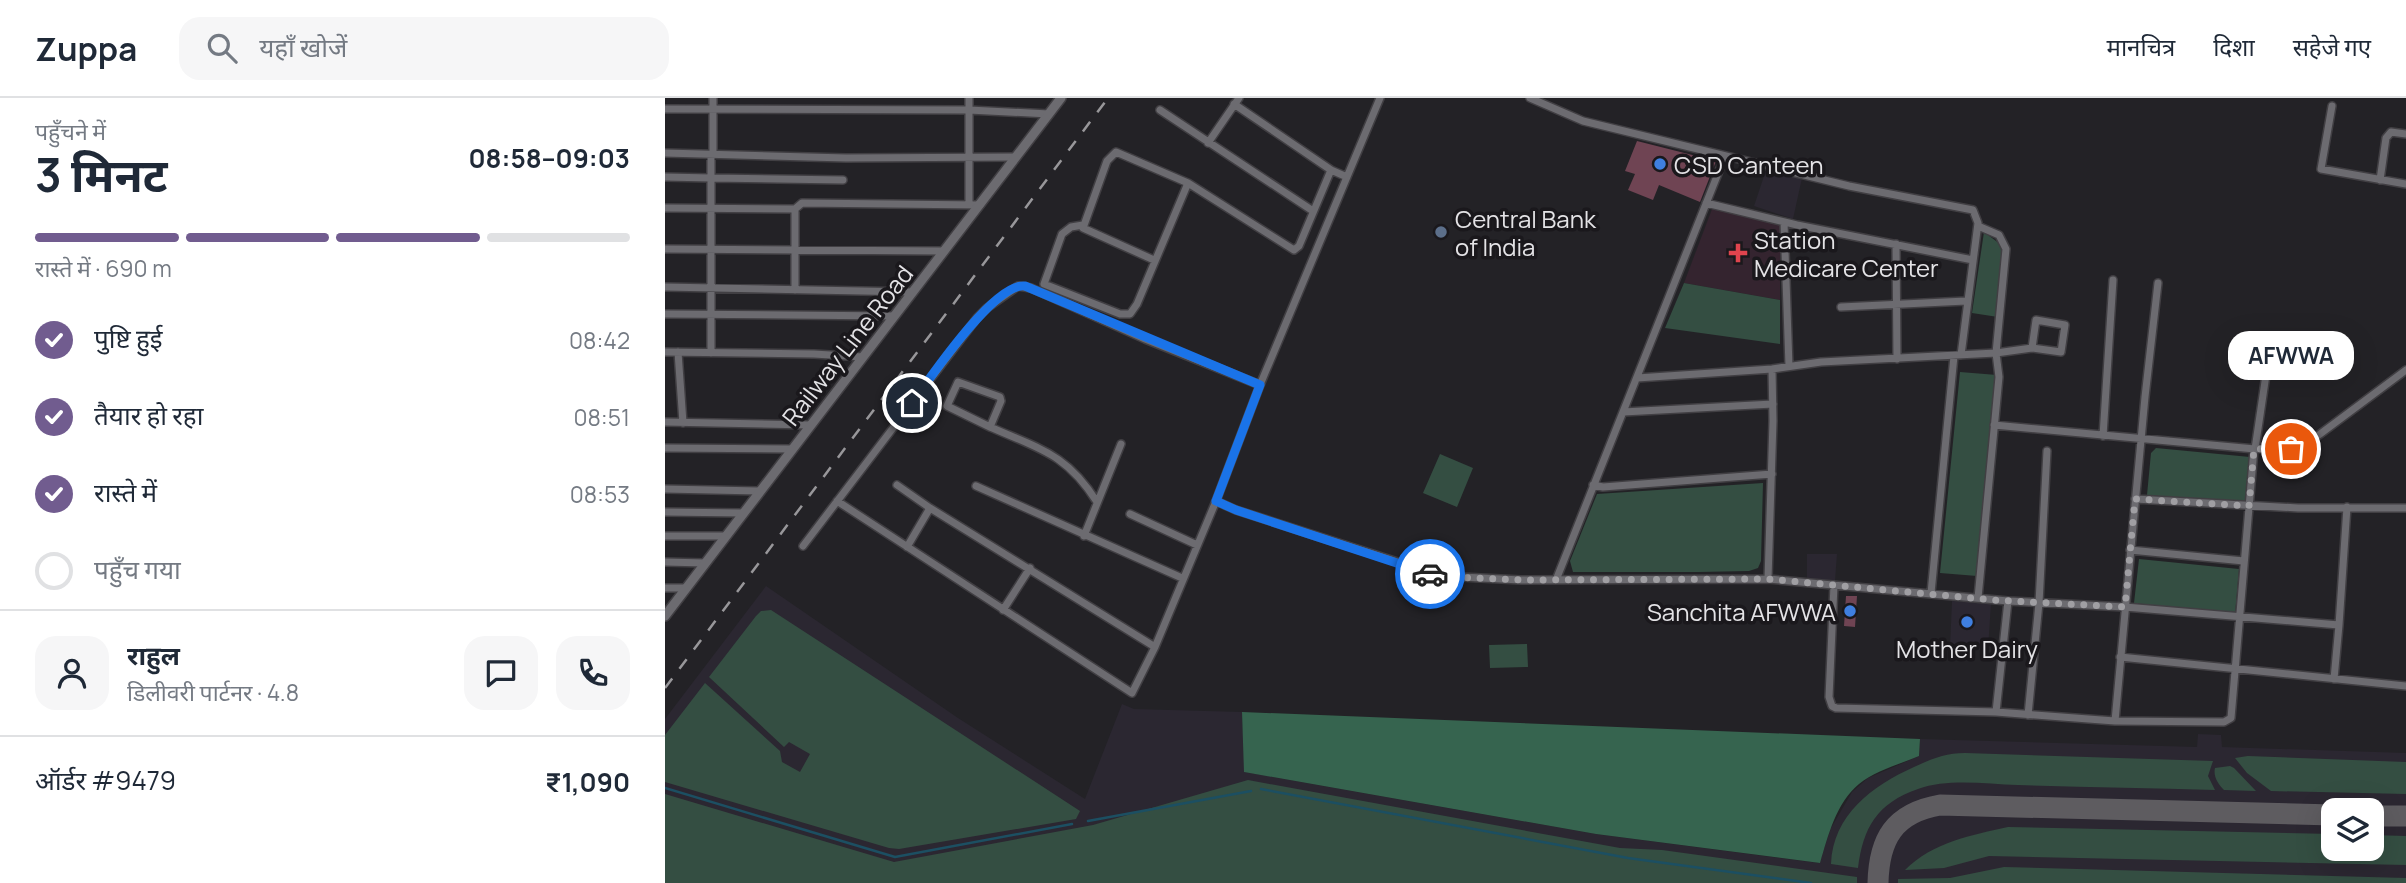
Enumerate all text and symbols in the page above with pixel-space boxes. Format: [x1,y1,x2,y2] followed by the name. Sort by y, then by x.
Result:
[179,17,669,80] search box
[35,26,137,71] text: Zuppa
[203,29,241,67] icon: search
[259,29,347,65] text: यहाँ खोजें
[2107,30,2175,63] text: मानचित्र
[2213,30,2255,63] text: दिशा
[2293,30,2371,63] text: सहेजे गए
[35,115,106,147] text: पहुँचने में
[468,140,630,176] text: 08:58–09:03
[35,143,168,206] text: 3 मिनट
[1674,148,1823,181] place label: CSD Canteen
[1652,156,1668,172] marker: CSD Canteen
[1455,202,1597,263] place label: Central Bank of India
[1754,223,1939,284] place label: Station Medicare Center
[1433,224,1449,240] marker: Central Bank of India
[1728,243,1748,263] marker: Station Medicare Center
[35,252,172,284] text: रास्ते में · 690 m
[774,258,920,432] street label: Railway Line Road
[94,320,162,356] text: पुष्टि हुई
[35,321,73,359] icon: check
[569,324,630,356] text: 08:42
[2228,330,2354,379] callout: AFWWA
[2248,339,2334,371] text: AFWWA
[882,373,942,433] pin
[893,384,931,422] icon: home
[94,397,203,433] text: तैयार हो रहा
[35,398,73,436] icon: check
[573,401,630,433] text: 08:51
[2261,419,2321,479] pin
[2272,430,2310,468] icon: bag
[94,474,157,510] text: रास्ते में
[35,475,73,513] icon: check
[570,478,630,510] text: 08:53
[1395,539,1465,609] courier
[94,551,181,587] text: पहुँच गया
[1411,555,1449,593] icon: car
[1647,595,1836,628] place label: Sanchita AFWWA
[1842,603,1858,619] marker: Sanchita AFWWA
[1959,614,1975,630] marker: Mother Dairy
[1896,632,2038,665] place label: Mother Dairy
[35,636,109,710] button: person
[464,636,538,710] button: chat
[556,636,630,710] button: phone
[127,637,180,673] text: राहुल
[127,676,299,708] text: डिलीवरी पार्टनर · 4.8
[35,762,176,798] text: ऑर्डर #9479
[545,764,630,800] text: ₹1,090
[2321,798,2384,861] map controls
[2321,798,2384,861] button: layers

